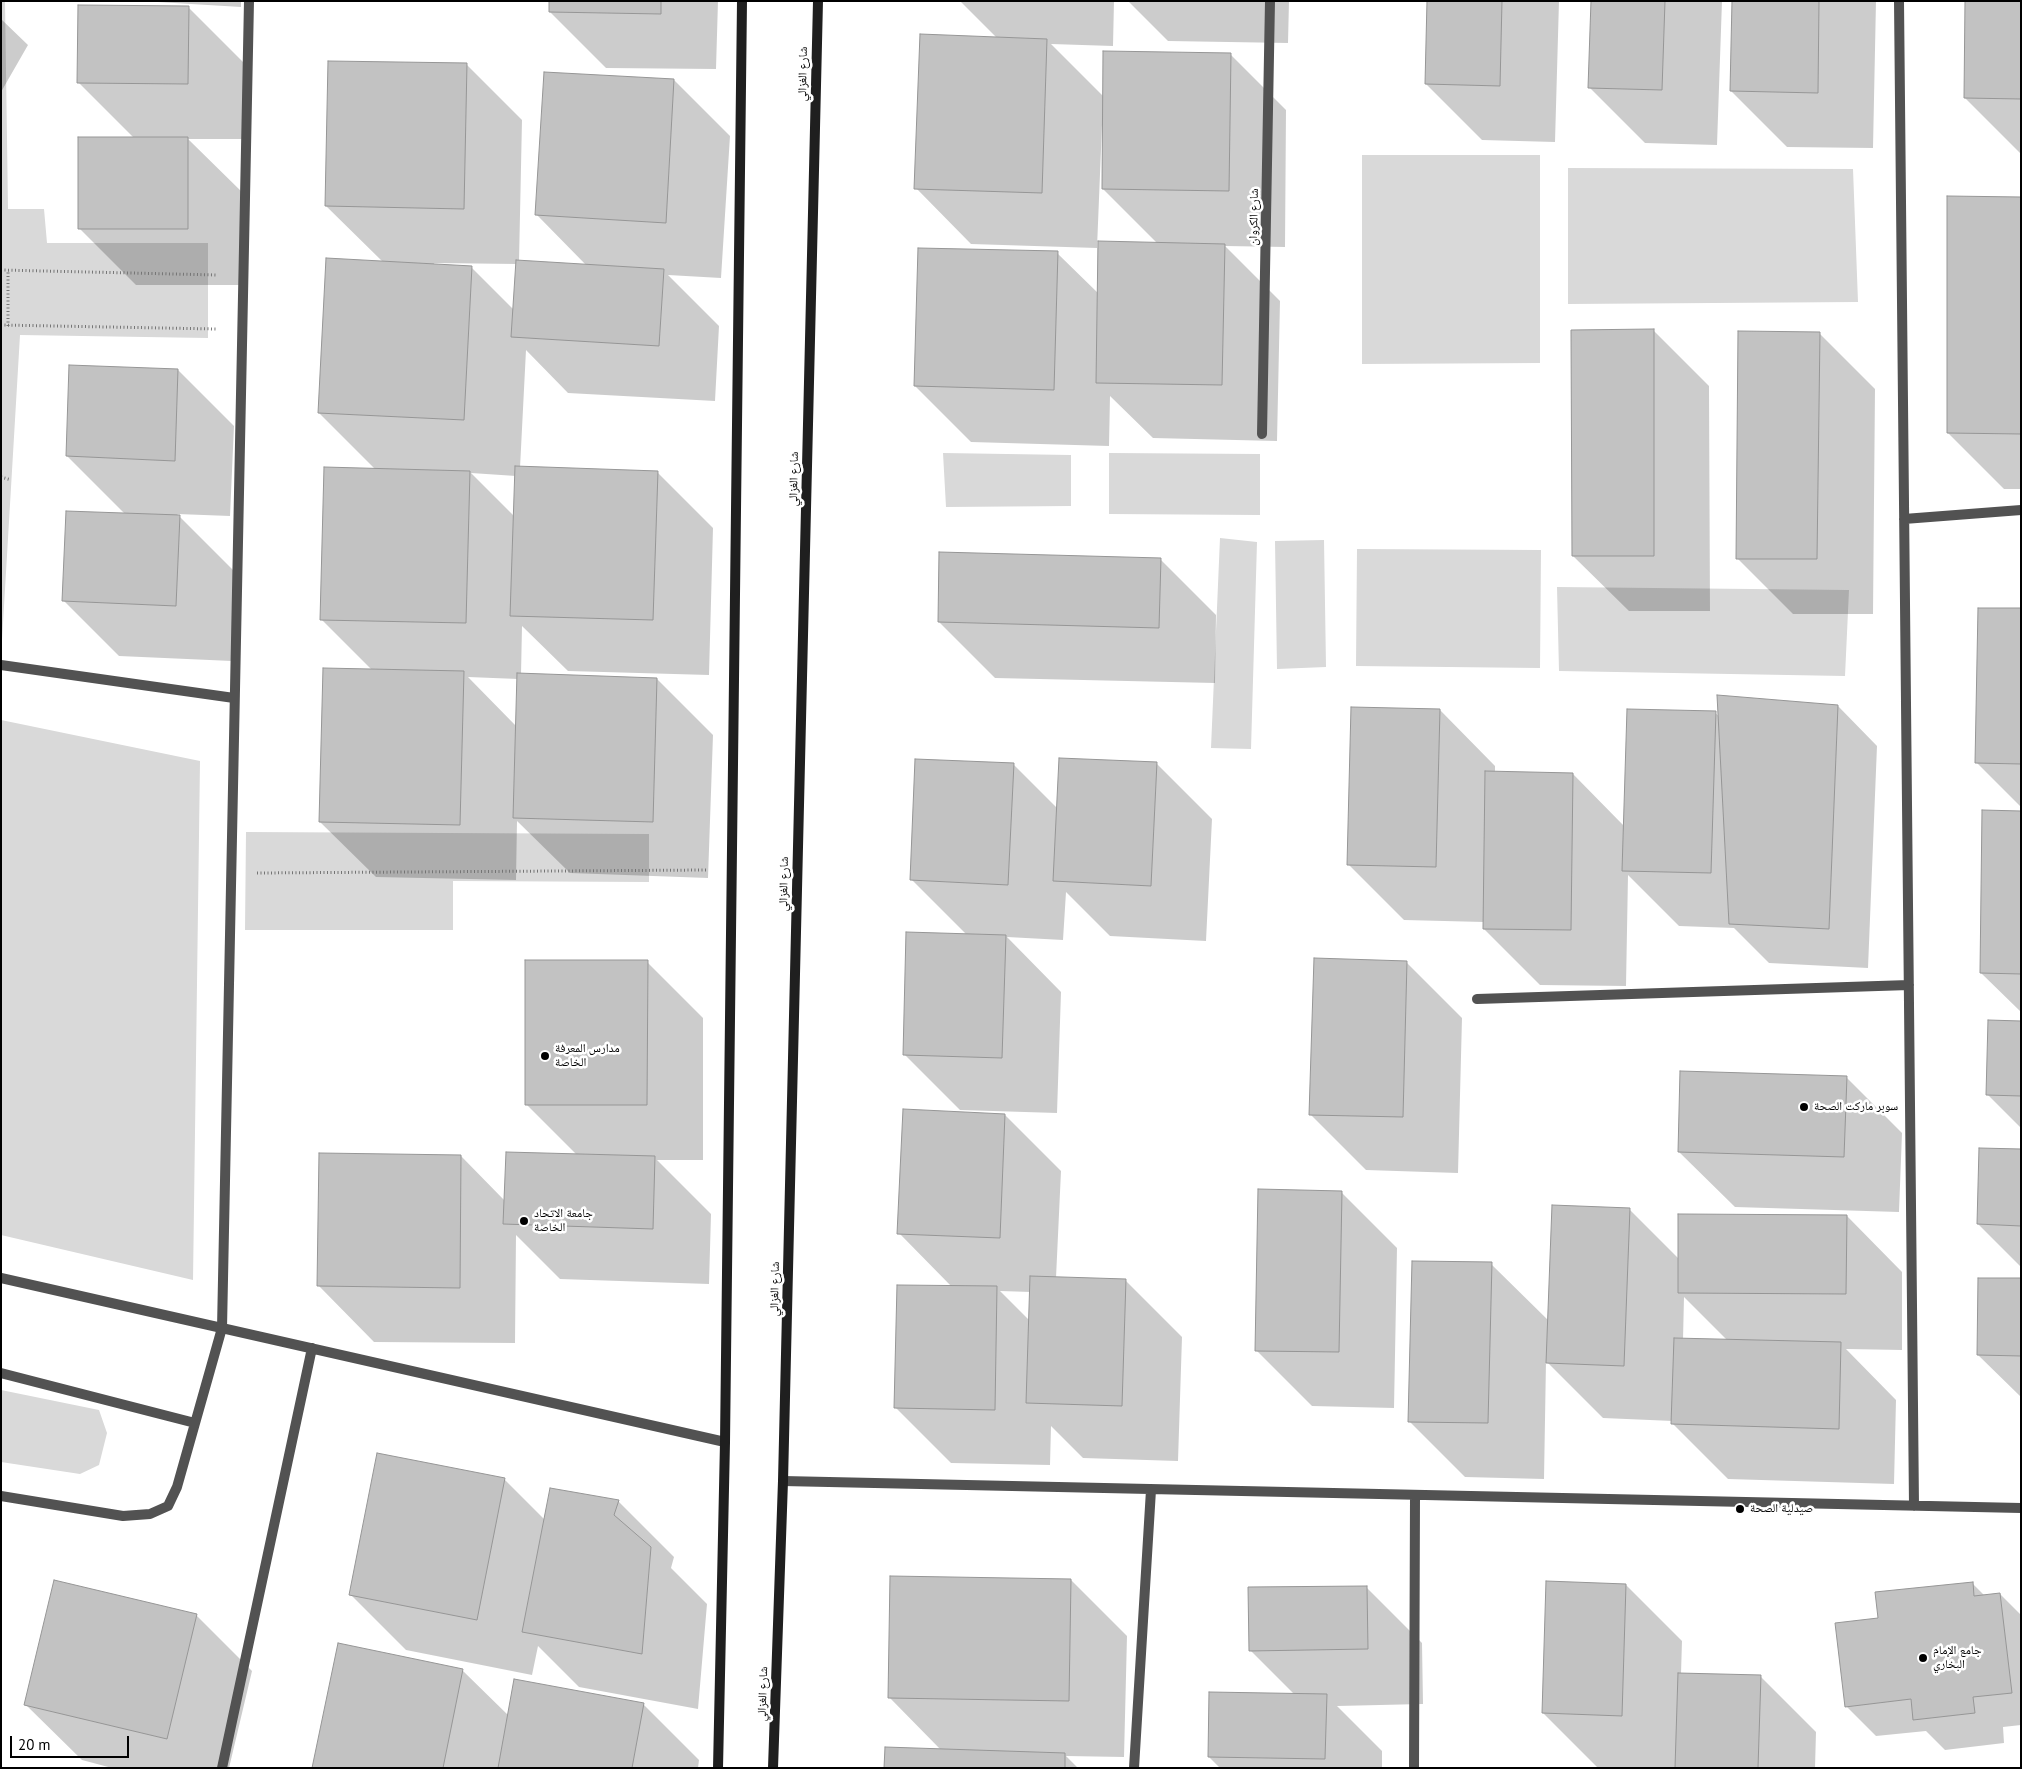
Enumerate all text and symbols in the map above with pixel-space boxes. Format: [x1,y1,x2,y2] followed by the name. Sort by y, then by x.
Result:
[795,46,811,102] street label: شارع الغزالي
[1246,188,1262,246] street label: شارع الكروان
[786,451,802,507] street label: شارع الغزالي
[776,856,792,912] street label: شارع الغزالي
[555,1042,620,1070] place label: مدارس المعرفة الخاصة
[539,1050,551,1062] marker: مدارس المعرفة الخاصة
[1814,1100,1898,1114] place label: سوبر ماركت الصحة
[1798,1101,1810,1113] marker: سوبر ماركت الصحة
[534,1207,593,1235] place label: جامعة الاتحاد الخاصة
[518,1215,530,1227] marker: جامعة الاتحاد الخاصة
[767,1261,783,1317] street label: شارع الغزالي
[1750,1502,1813,1516] place label: صيدلية الصحة
[1734,1503,1746,1515] marker: صيدلية الصحة
[1933,1644,1982,1672] place label: جامع الإمام البخاري
[1917,1652,1929,1664] marker: جامع الإمام البخاري
[755,1666,771,1722] street label: شارع الغزالي
[12,1726,131,1758] scale bar
[18,1735,51,1754] text: 20 m

